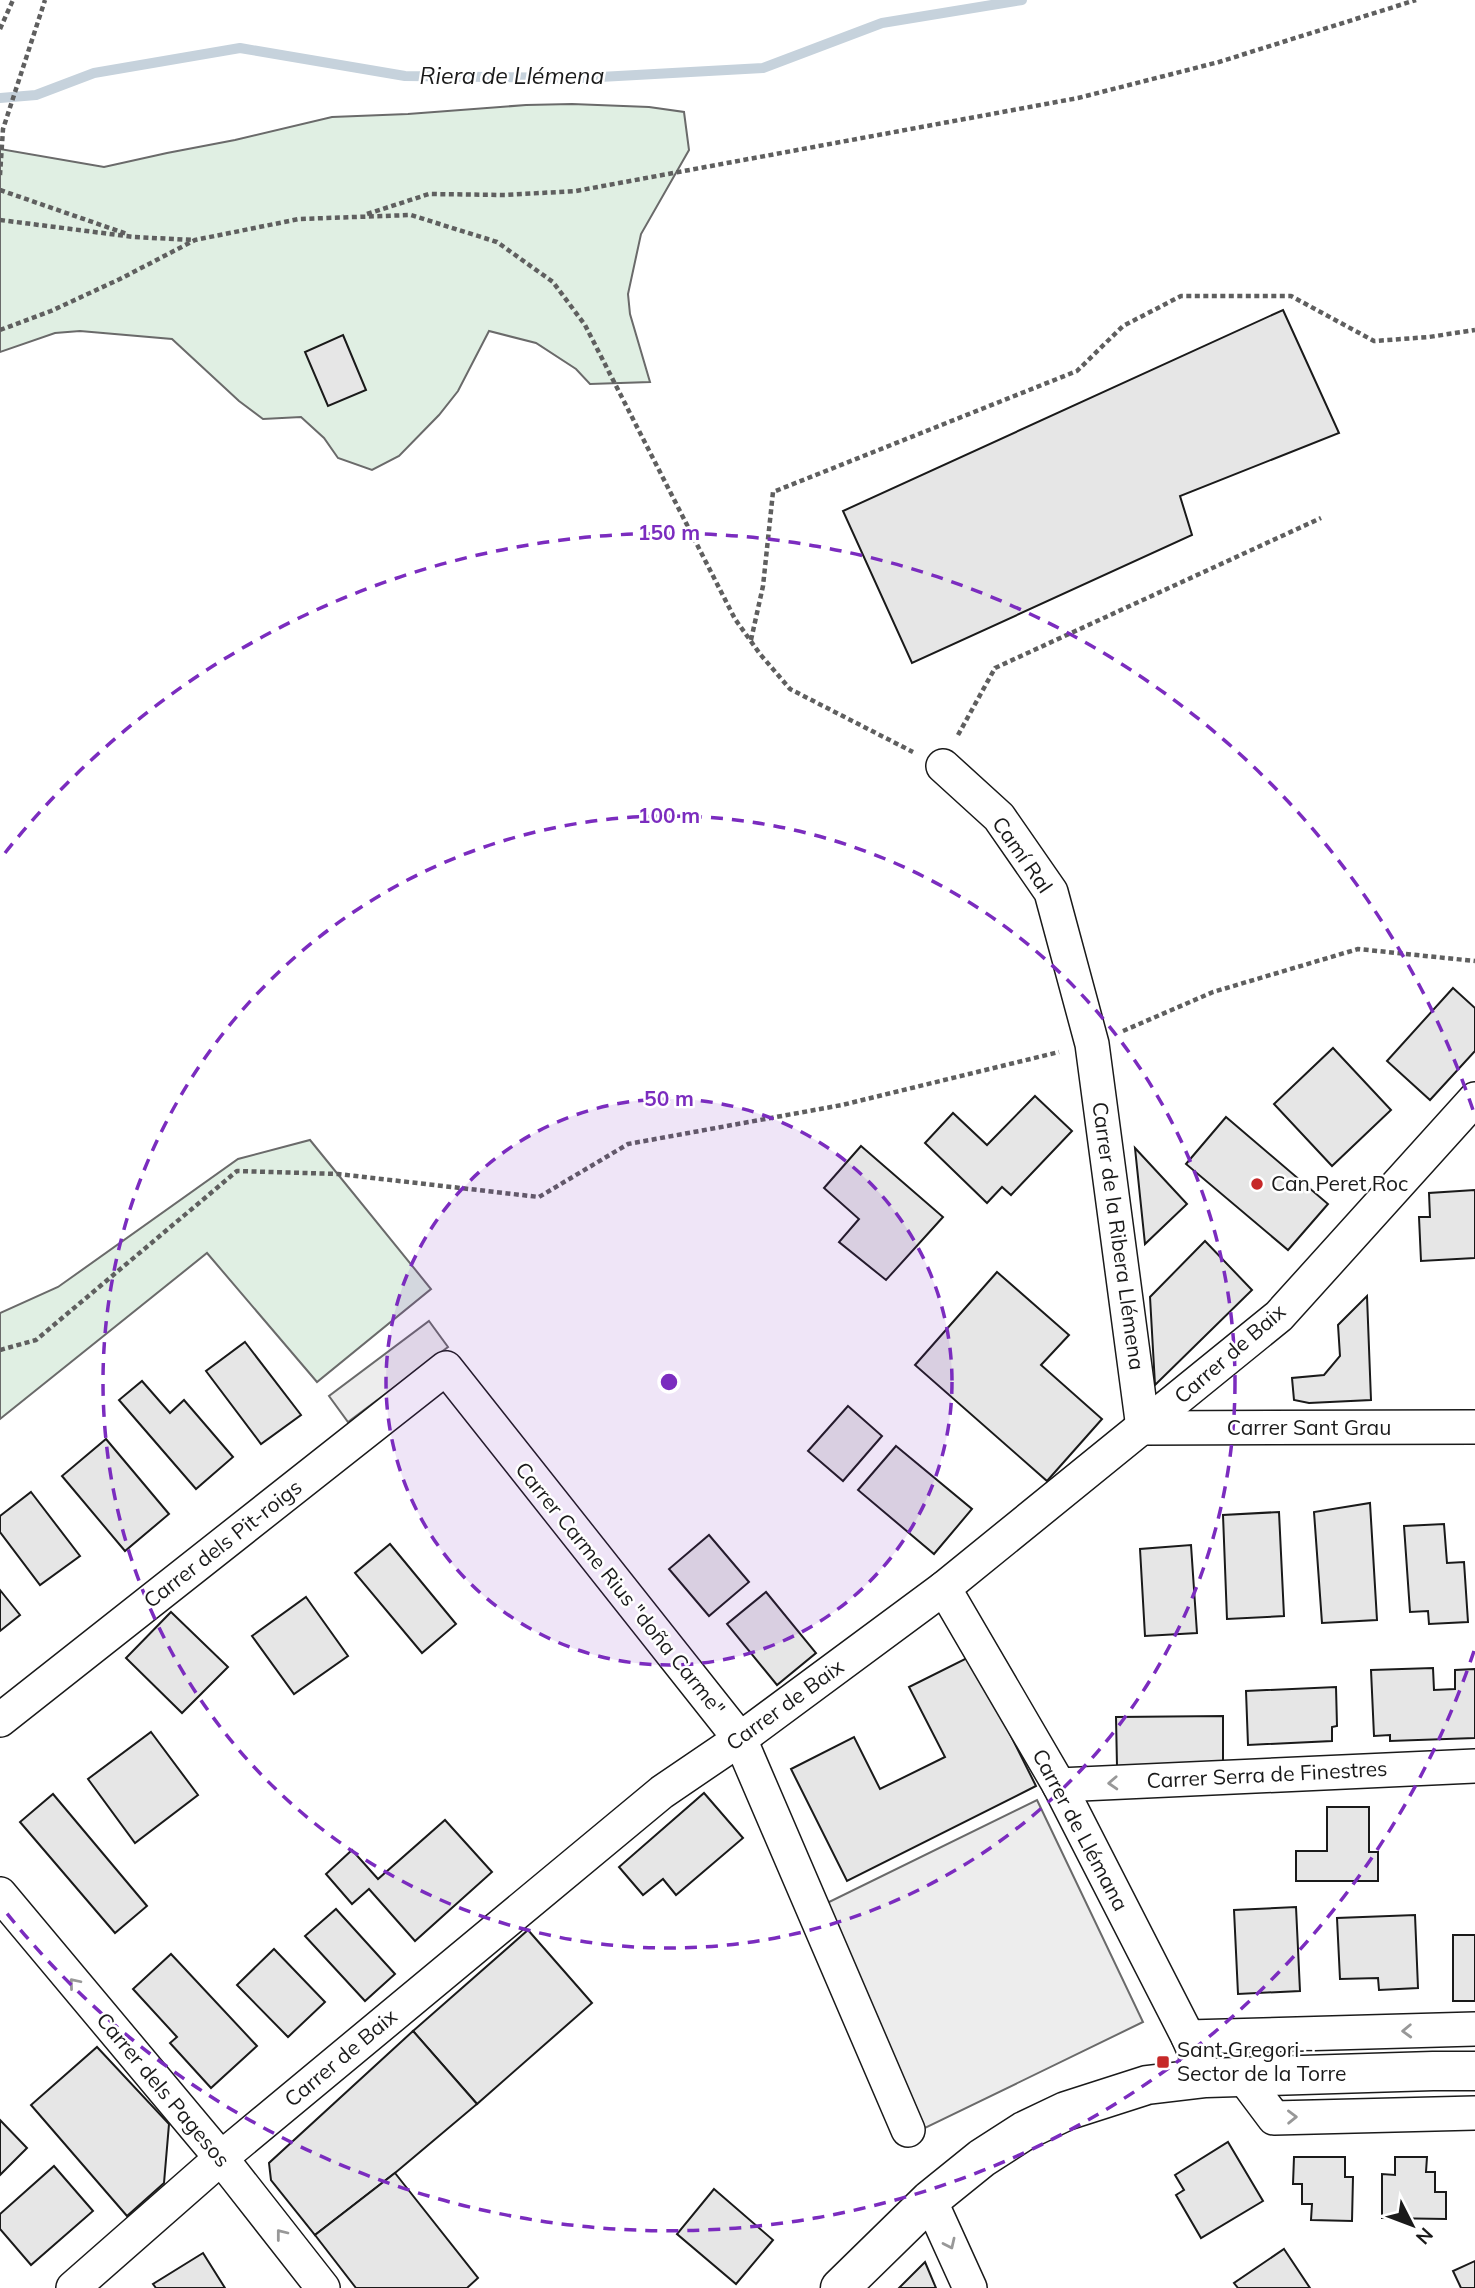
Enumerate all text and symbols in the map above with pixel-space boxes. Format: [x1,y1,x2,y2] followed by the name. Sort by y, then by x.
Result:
[420,61,605,90] water label: Riera de Llémena
[638,519,700,545] text: 150 m
[638,802,700,828] text: 100 m
[987,811,1059,898] street label: Camí Ral
[644,1085,694,1111] text: 50 m
[1087,1100,1151,1372] street label: Carrer de la Ribera Llémena
[1271,1170,1408,1196] place label: Can Peret Roc
[1249,1176,1265,1192] marker: Can Peret Roc
[1168,1298,1290,1409] street label: Carrer de Baix
[657,1370,681,1394] centre of rings
[1227,1414,1391,1440] street label: Carrer Sant Grau
[510,1456,731,1720] street label: Carrer Carme Rius "doña Carme"
[138,1473,307,1613] street label: Carrer dels Pit-roigs
[721,1653,848,1756] street label: Carrer de Baix
[1027,1744,1135,1915] street label: Carrer de Llémana
[1146,1755,1388,1793] street label: Carrer Serra de Finestres
[1107,1775,1118,1790] one-way arrow
[70,1978,82,1991] one-way arrow
[279,2003,402,2112] street label: Carrer de Baix
[92,2007,236,2172] street label: Carrer dels Pagesos
[1401,2023,1412,2039] one-way arrow
[1177,2036,1346,2086] place label: Sant Gregori - Sector de la Torre
[1155,2054,1171,2070] marker: Sant Gregori - Sector de la Torre
[1287,2110,1298,2125] one-way arrow
[1377,2190,1447,2260] north arrow
[1411,2223,1438,2250] text: N
[276,2230,289,2242] one-way arrow
[942,2237,956,2249] one-way arrow

